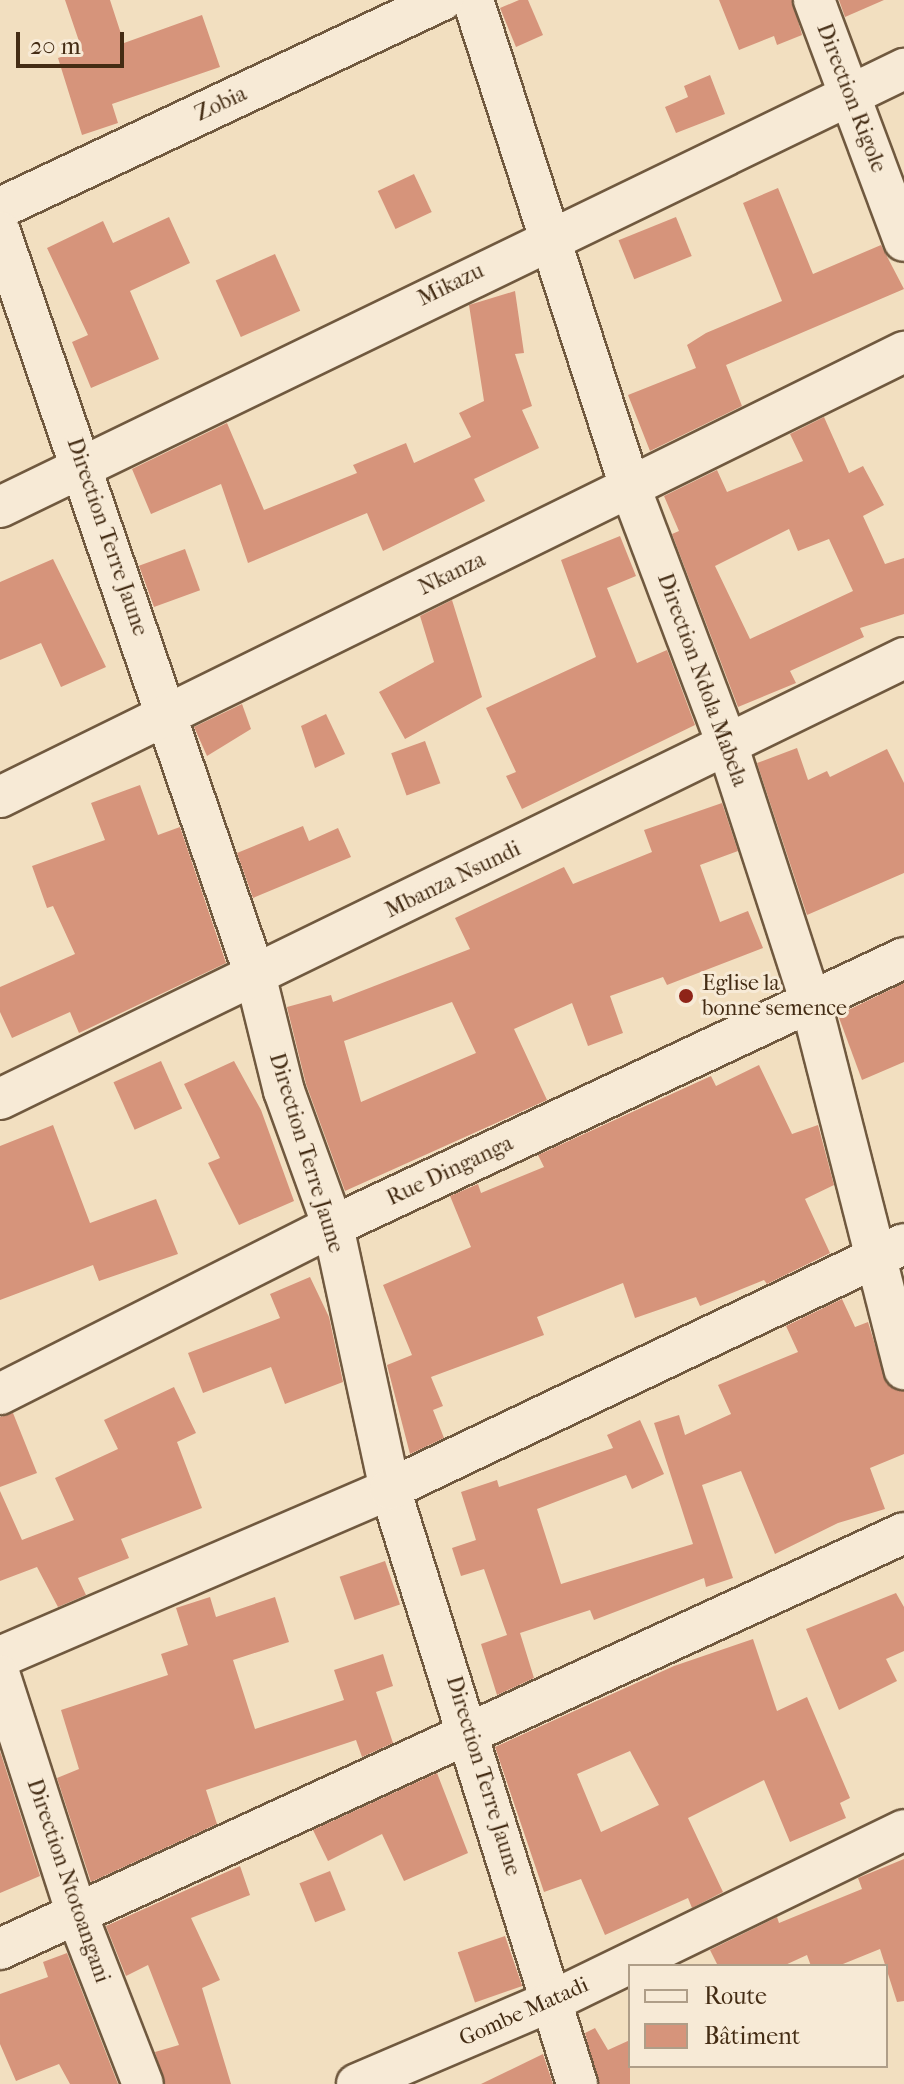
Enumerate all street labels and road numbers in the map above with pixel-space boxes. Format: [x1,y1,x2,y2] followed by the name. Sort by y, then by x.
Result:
[810,20,892,176] street label: Direction Rigole
[191,81,251,127] street label: Zobia
[414,258,488,312] street label: Mikazu
[61,434,153,640] street label: Direction Terre Jaune
[414,547,490,601] street label: Nkanza
[651,570,753,790] street label: Direction Ndola Mabela
[381,836,525,924] street label: Mbanza Nsundi
[263,1050,349,1256] street label: Direction Terre Jaune
[383,1130,517,1212] street label: Rue Dinganga
[440,1673,526,1879] street label: Direction Terre Jaune
[21,1775,115,1987] street label: Direction Ntotoangani
[455,1972,593,2052] street label: Gombe Matadi

